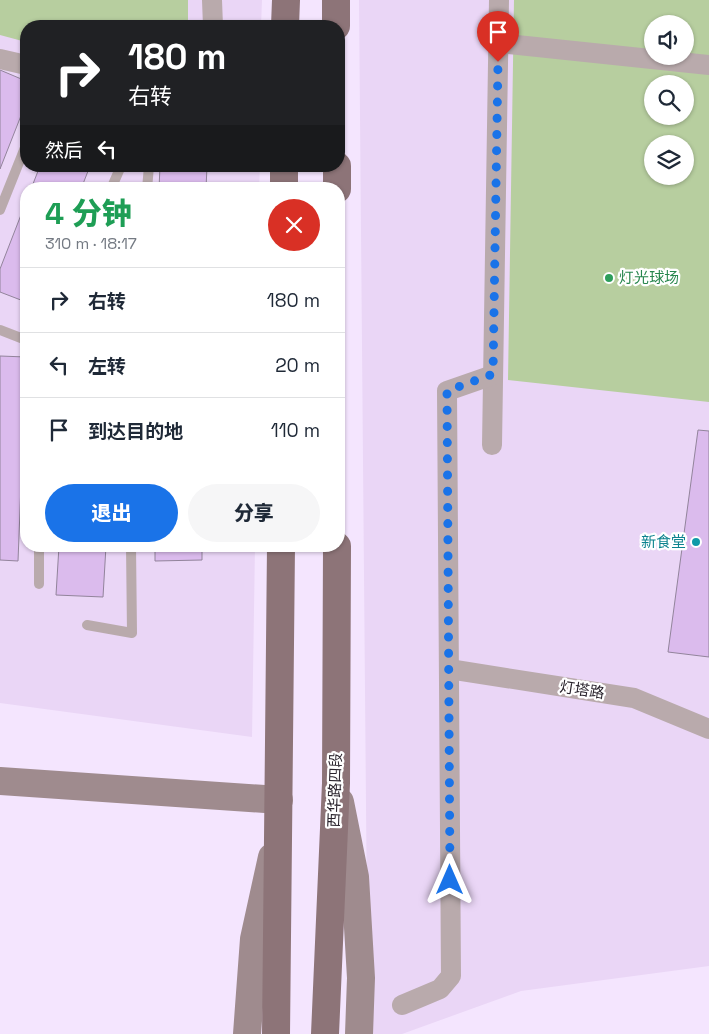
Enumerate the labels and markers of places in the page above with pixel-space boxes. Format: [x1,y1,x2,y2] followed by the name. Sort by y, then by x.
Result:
[477,11,519,62] pin
[619,268,679,287] place label: 灯光球场
[603,272,615,284] marker: 灯光球场
[641,532,686,551] place label: 新食堂
[690,536,702,548] marker: 新食堂

